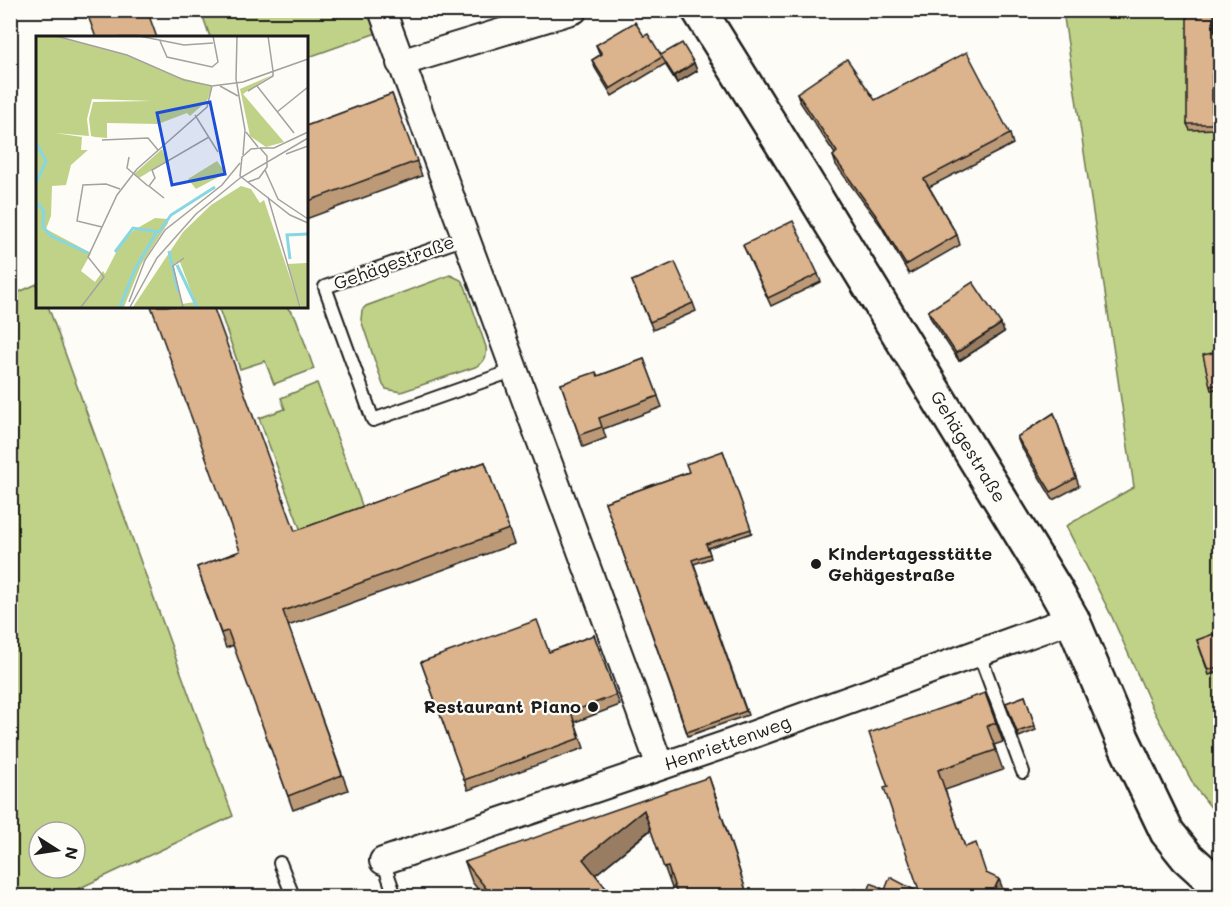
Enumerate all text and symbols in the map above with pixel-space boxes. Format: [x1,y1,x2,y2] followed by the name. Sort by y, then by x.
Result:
[36,36,308,308] inset map
[330,229,457,295] street label: Gehägestraße
[925,386,1012,507] street label: Gehägestraße
[828,541,992,586] place label: Kindertagesstätte Gehägestraße
[809,557,823,571] marker: Kindertagesstätte Gehägestraße
[423,694,581,718] place label: Restaurant Piano
[586,700,600,714] marker: Restaurant Piano
[661,709,794,775] street label: Henriettenweg
[27,820,87,880] north arrow
[61,845,84,861] text: N

